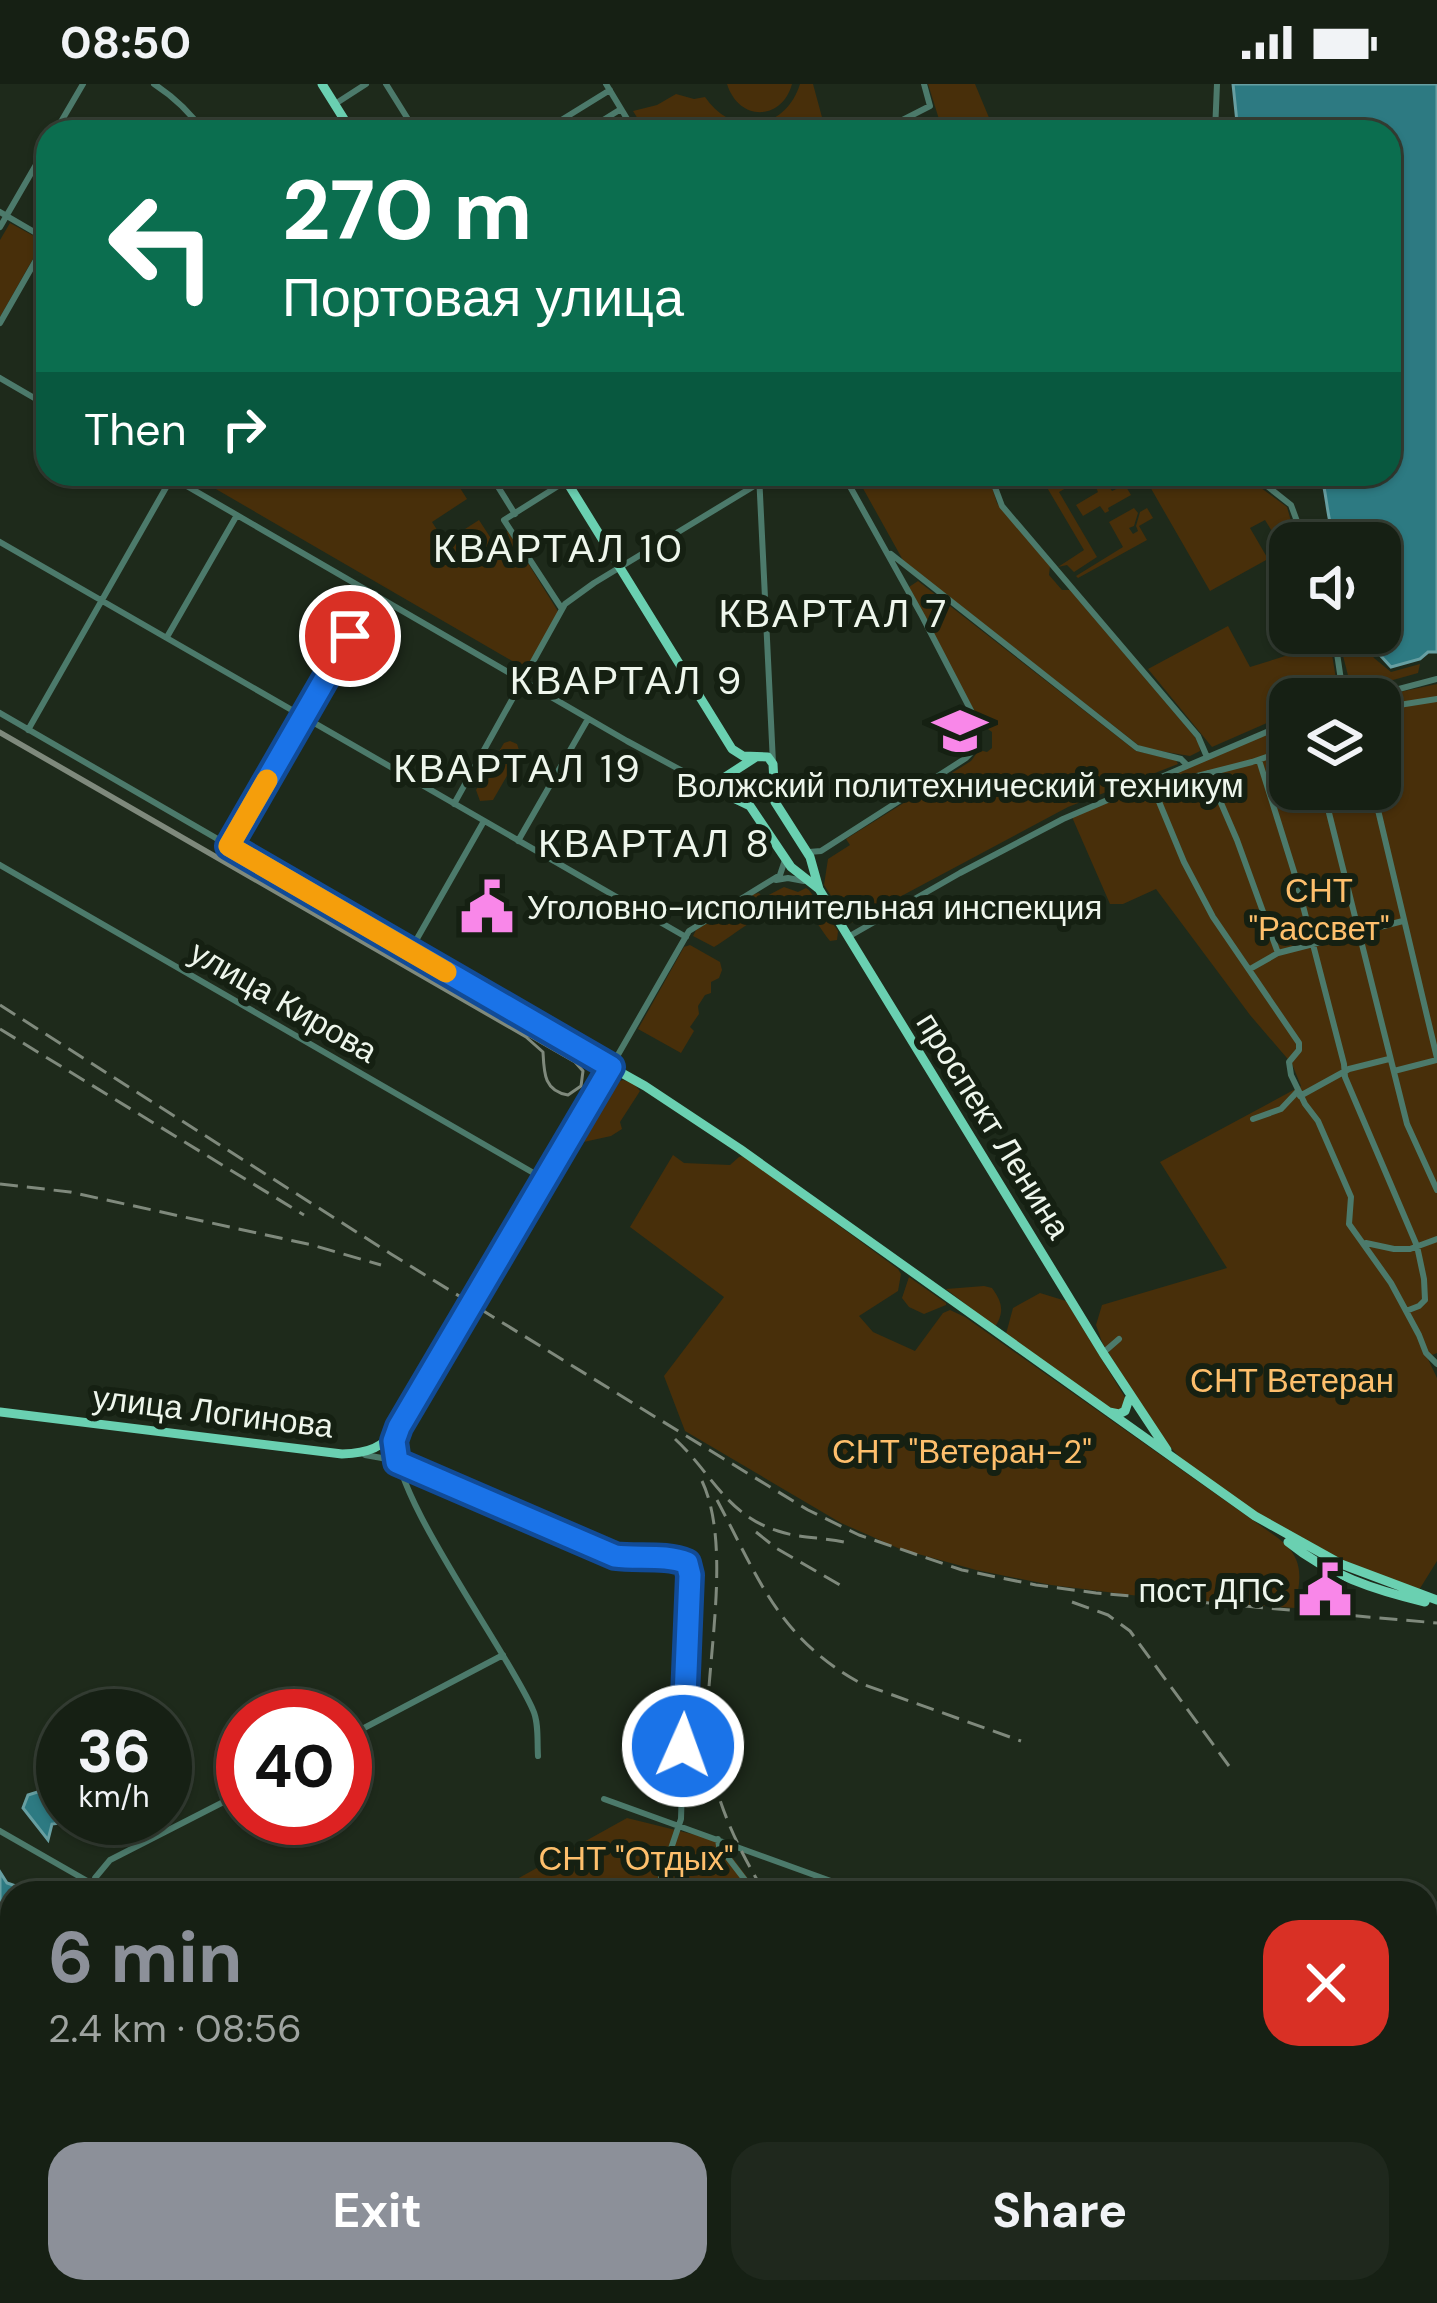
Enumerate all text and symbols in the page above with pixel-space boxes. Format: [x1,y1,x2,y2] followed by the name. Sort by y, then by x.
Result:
[60,13,191,72] text: 08:50
[282,156,532,265] text: 270 m
[84,168,240,324] icon: left
[282,262,684,333] text: Портовая улица
[211,396,277,462] icon: right
[84,400,187,459] text: Then
[1269,522,1401,810] map controls
[1269,522,1401,654] button: sound
[433,523,685,574] district label: КВАРТАЛ 10
[299,585,401,687] pin
[719,588,949,639] district label: КВАРТАЛ 7
[317,603,383,669] icon: arrive
[510,655,744,706] district label: КВАРТАЛ 9
[1269,678,1401,810] button: layers
[931,702,989,760] school or university icon: Волжский политехнический техникум
[393,743,643,794] district label: КВАРТАЛ 19
[676,764,1244,807] place label: Волжский политехнический техникум
[538,818,772,869] district label: КВАРТАЛ 8
[1248,869,1390,950] park label: СНТ "Рассвет"
[458,878,516,936] public building icon: Уголовно-исполнительная инспекция
[527,886,1102,929] place label: Уголовно-исполнительная инспекция
[182,930,386,1073] street label: улица Кирова
[907,1004,1081,1247] street label: проспект Ленина
[1190,1359,1394,1402] park label: СНТ Ветеран
[90,1375,336,1448] street label: улица Логинова
[832,1430,1092,1473] park label: СНТ "Ветеран-2"
[1296,1561,1354,1619] public building icon: пост ДПС
[1138,1569,1285,1612] place label: пост ДПС
[620,1683,746,1809] position arrow
[216,1689,372,1845] speed limit sign: 40
[77,1712,151,1791] text: 36
[79,1777,149,1816] text: km/h
[539,1837,733,1880] park label: СНТ "Отдых"
[48,1911,242,2004] text: 6 min
[1263,1920,1389,2046] button: close
[48,2003,302,2054] text: 2.4 km · 08:56
[48,2142,707,2280] button: Exit
[731,2142,1389,2280] button: Share

